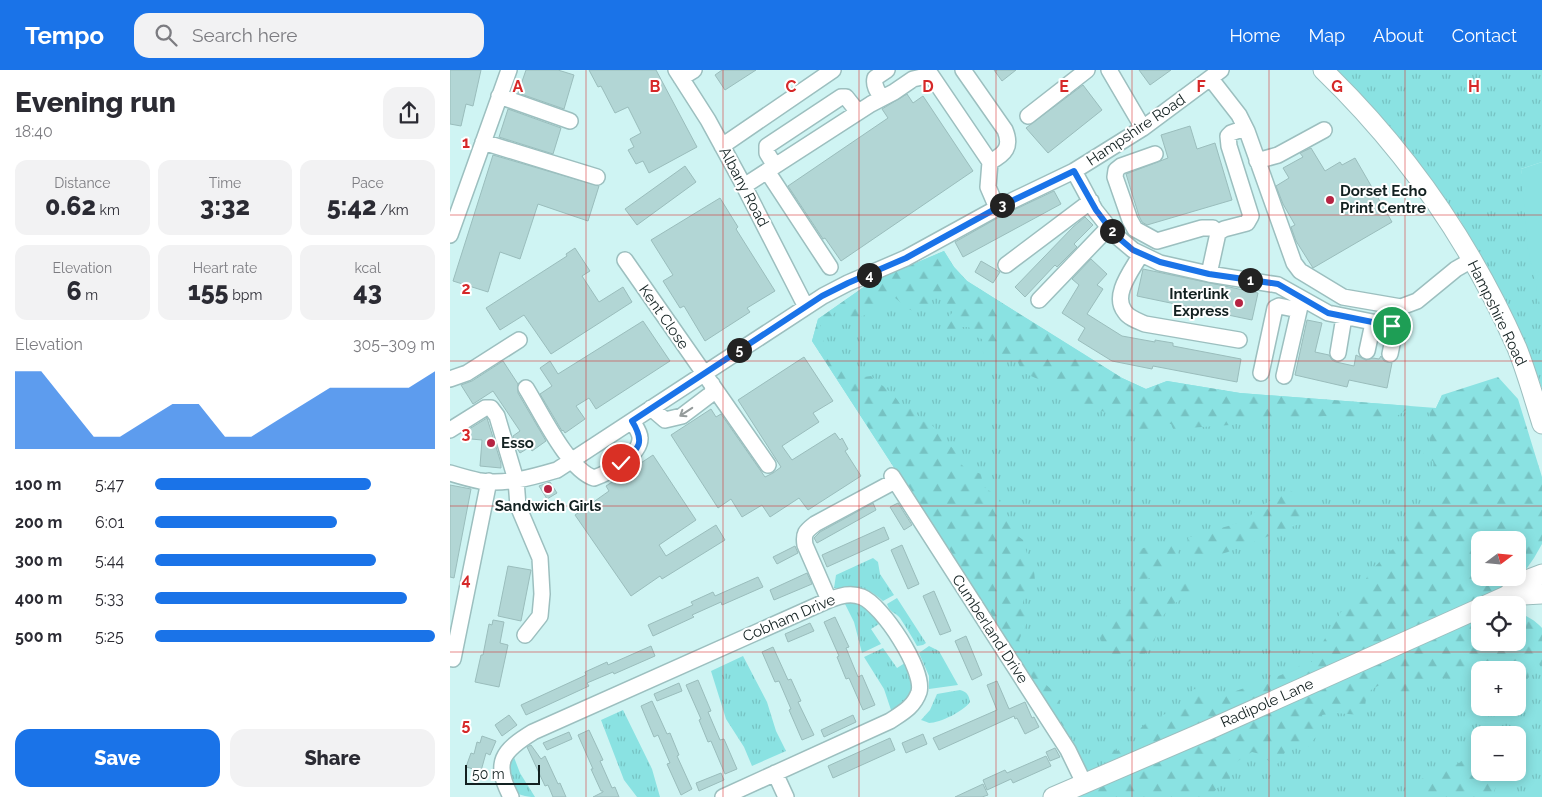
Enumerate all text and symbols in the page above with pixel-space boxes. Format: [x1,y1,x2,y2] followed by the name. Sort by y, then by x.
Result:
[134,13,484,58] search box
[25,21,104,50] text: Tempo
[152,21,180,49] icon: search
[192,24,297,46] text: Search here
[1229,25,1280,46] text: Home
[1308,25,1345,46] text: Map
[1373,25,1424,46] text: About
[1452,25,1517,46] text: Contact
[513,77,524,96] text: A
[650,77,661,96] text: B
[786,77,797,96] text: C
[922,77,934,96] text: D
[1059,77,1069,96] text: E
[1196,77,1206,96] text: F
[1331,77,1343,96] text: G
[1468,77,1480,96] text: H
[15,86,176,119] text: Evening run
[383,87,435,139] button: share
[1083,90,1189,170] street label: Hampshire Road
[15,122,53,141] text: 18:40
[462,133,470,152] text: 1
[715,144,773,230] street label: Albany Road
[54,175,110,191] text: Distance
[209,175,241,191] text: Time
[352,175,384,191] text: Pace
[1340,182,1427,217] place label: Dorset Echo Print Centre
[45,191,96,221] text: 0.62
[200,191,250,221] text: 3:32
[327,191,376,221] text: 5:42
[990,192,1014,218] pin: 3
[1324,194,1336,206] marker: Dorset Echo Print Centre
[999,197,1006,213] text: 3
[96,202,120,218] text: km
[376,202,409,218] text: /km
[1100,218,1124,244] pin: 2
[1109,223,1116,239] text: 2
[1464,257,1530,369] street label: Hampshire Road
[53,260,112,276] text: Elevation
[193,260,257,276] text: Heart rate
[355,260,381,276] text: kcal
[856,262,882,288] pin: 4
[866,267,874,283] text: 4
[1238,268,1262,292] pin: 1
[1247,272,1254,288] text: 1
[67,276,82,306] text: 6
[188,276,229,306] text: 155
[353,276,382,306] text: 43
[461,279,471,298] text: 2
[635,281,693,353] street label: Kent Close
[1169,285,1230,320] place label: Interlink Express
[82,287,98,303] text: m
[229,287,262,303] text: bpm
[1233,297,1245,309] marker: Interlink Express
[1371,305,1413,347] pin
[1378,312,1406,340] icon: arrive
[15,335,83,354] text: Elevation
[353,335,435,354] text: 305–309 m
[726,338,752,362] pin: 5
[736,342,743,358] text: 5
[679,407,693,417] one-way arrow
[462,424,471,443] text: 3
[501,434,534,452] place label: Esso
[485,437,497,449] marker: Esso
[600,442,642,484] pin
[607,449,635,477] icon: check
[15,475,61,494] text: 100 m
[95,475,124,494] text: 5:47
[542,483,554,495] marker: Sandwich Girls
[495,497,601,515] place label: Sandwich Girls
[15,513,62,532] text: 200 m
[95,513,124,532] text: 6:01
[1471,531,1526,586] north arrow
[1471,531,1526,781] map controls
[15,551,62,570] text: 300 m
[95,551,124,570] text: 5:44
[461,570,471,589] text: 4
[948,571,1032,687] street label: Cumberland Drive
[15,589,63,608] text: 400 m
[95,589,124,608] text: 5:33
[740,590,838,646] street label: Cobham Drive
[1471,596,1526,651] button: locate
[15,627,62,646] text: 500 m
[95,627,124,646] text: 5:25
[1471,661,1526,716] button: +
[1218,674,1316,732] street label: Radipole Lane
[462,715,471,734] text: 5
[1471,726,1526,781] button: −
[15,729,220,787] button: Save
[230,729,435,787] button: Share
[465,762,540,785] scale bar
[472,766,505,782] text: 50 m

